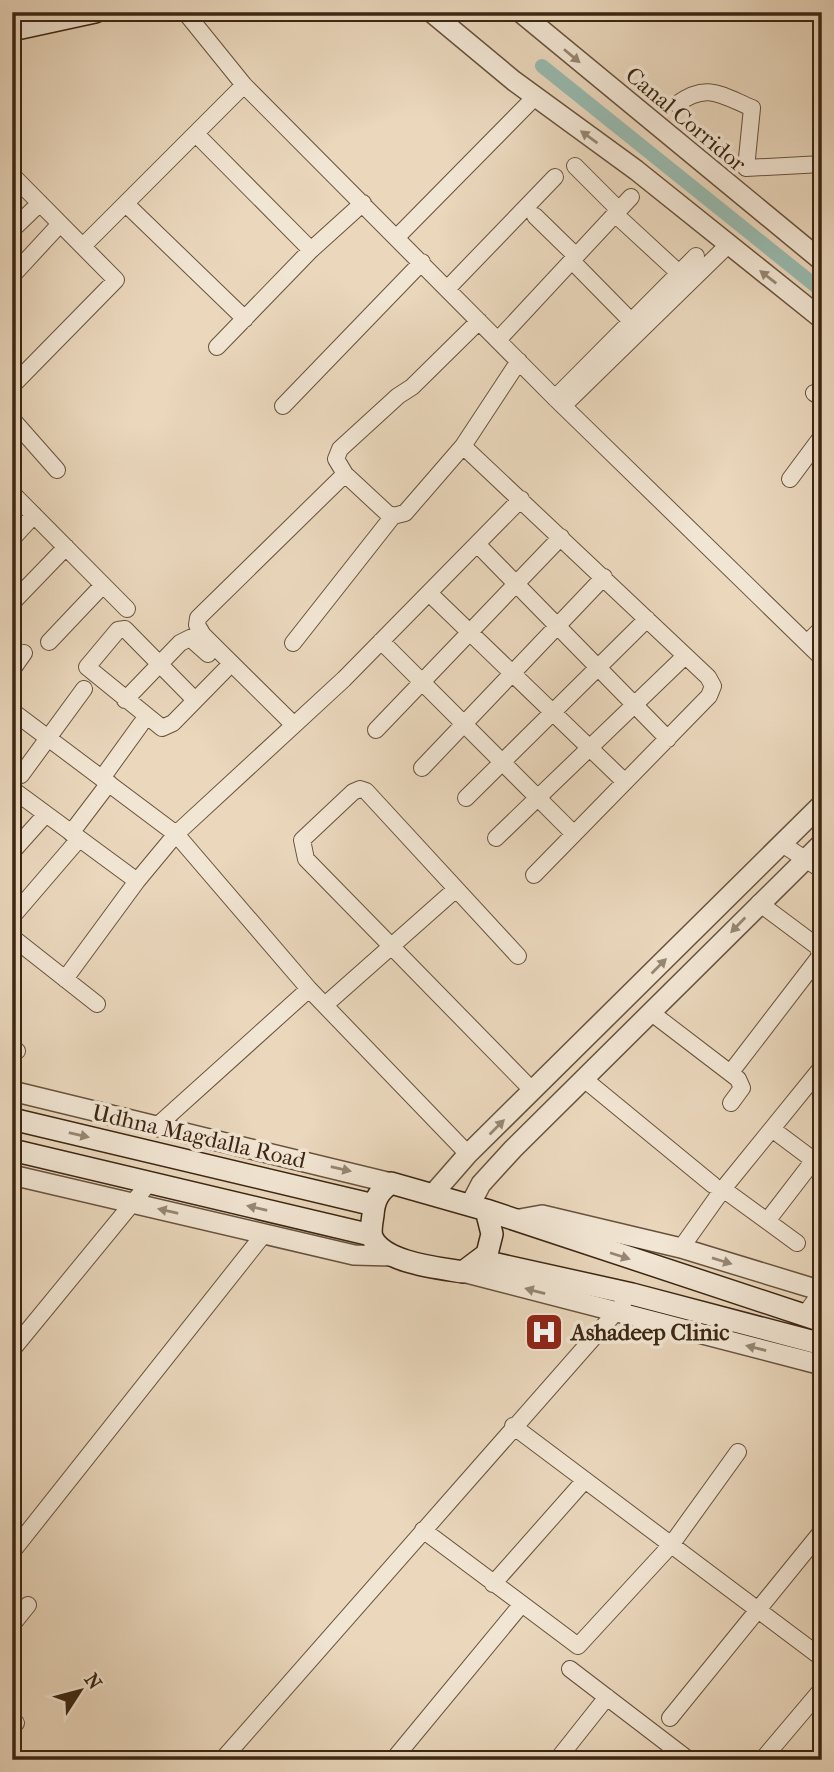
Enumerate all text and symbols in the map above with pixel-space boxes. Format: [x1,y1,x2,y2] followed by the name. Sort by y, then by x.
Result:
[563,48,581,63] one-way arrow
[620,61,751,178] street label: Canal Corridor
[580,130,598,144] one-way arrow
[760,269,778,284] one-way arrow
[730,916,746,933] one-way arrow
[650,959,667,975] one-way arrow
[89,1099,309,1174] street label: Udhna Magdalla Road
[489,1118,506,1135] one-way arrow
[68,1130,90,1141] one-way arrow
[330,1164,352,1175] one-way arrow
[246,1202,268,1213] one-way arrow
[157,1206,179,1217] one-way arrow
[610,1251,631,1262] one-way arrow
[711,1256,732,1266] one-way arrow
[524,1285,546,1296] one-way arrow
[523,1311,565,1353] hospital icon: Ashadeep Clinic
[569,1319,729,1346] place label: Ashadeep Clinic
[744,1342,766,1353] one-way arrow
[46,1656,116,1726] north arrow
[80,1669,106,1694] text: N

